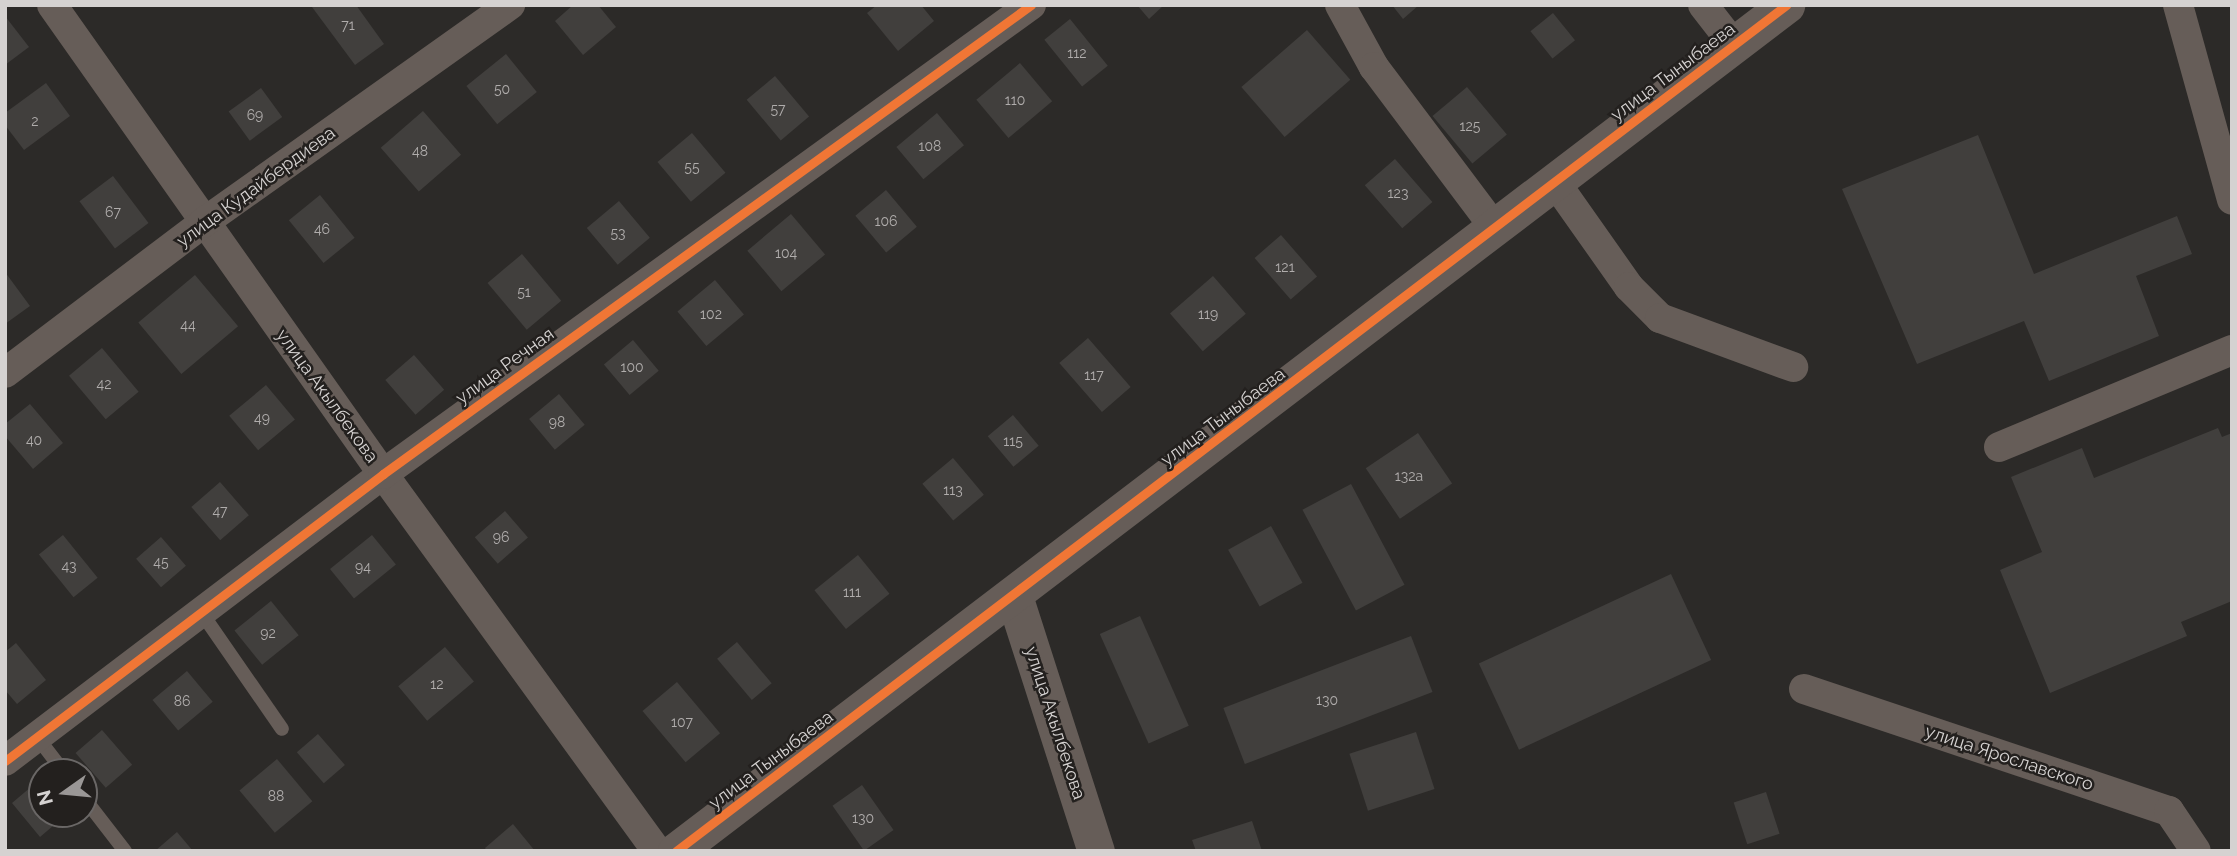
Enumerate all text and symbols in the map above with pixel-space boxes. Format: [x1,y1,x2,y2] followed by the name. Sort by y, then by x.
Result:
[341,17,355,33] house number: 71
[1606,18,1740,126] street label: улица Тыныбаева
[1067,45,1087,61] house number: 112
[494,81,510,97] house number: 50
[1005,92,1025,108] house number: 110
[770,101,786,117] house number: 57
[247,107,263,123] house number: 69
[31,113,39,129] house number: 2
[1460,118,1480,134] house number: 125
[172,122,340,252] street label: улица Кудайбердиева
[919,138,941,154] house number: 108
[412,143,428,159] house number: 48
[684,159,700,175] house number: 55
[1388,185,1408,201] house number: 123
[105,204,121,220] house number: 67
[874,213,898,229] house number: 106
[314,221,330,237] house number: 46
[610,225,626,241] house number: 53
[775,245,797,261] house number: 104
[1275,259,1295,275] house number: 121
[517,284,531,300] house number: 51
[700,306,722,322] house number: 102
[1198,306,1218,322] house number: 119
[180,317,196,333] house number: 44
[452,323,558,409] street label: улица Речная
[271,325,383,467] street label: улица Акылбекова
[620,359,644,375] house number: 100
[1156,363,1290,471] street label: улица Тыныбаева
[1084,367,1104,383] house number: 117
[97,376,111,392] house number: 42
[254,410,270,426] house number: 49
[549,414,565,430] house number: 98
[26,432,42,448] house number: 40
[1003,433,1023,449] house number: 115
[1395,468,1423,484] house number: 132а
[943,482,963,498] house number: 113
[212,503,228,519] house number: 47
[493,529,509,545] house number: 96
[153,554,169,570] house number: 45
[61,558,77,574] house number: 43
[355,559,371,575] house number: 94
[843,584,861,600] house number: 111
[260,625,276,641] house number: 92
[1020,644,1090,802] street label: улица Акылбекова
[430,676,444,692] house number: 12
[1316,692,1338,708] house number: 130
[174,693,190,709] house number: 86
[704,706,838,814] street label: улица Тыныбаева
[671,714,693,730] house number: 107
[1922,721,2096,795] street label: улица Ярославского
[28,758,98,828] north arrow
[32,788,57,808] text: N
[268,788,284,804] house number: 88
[852,810,874,826] house number: 130

